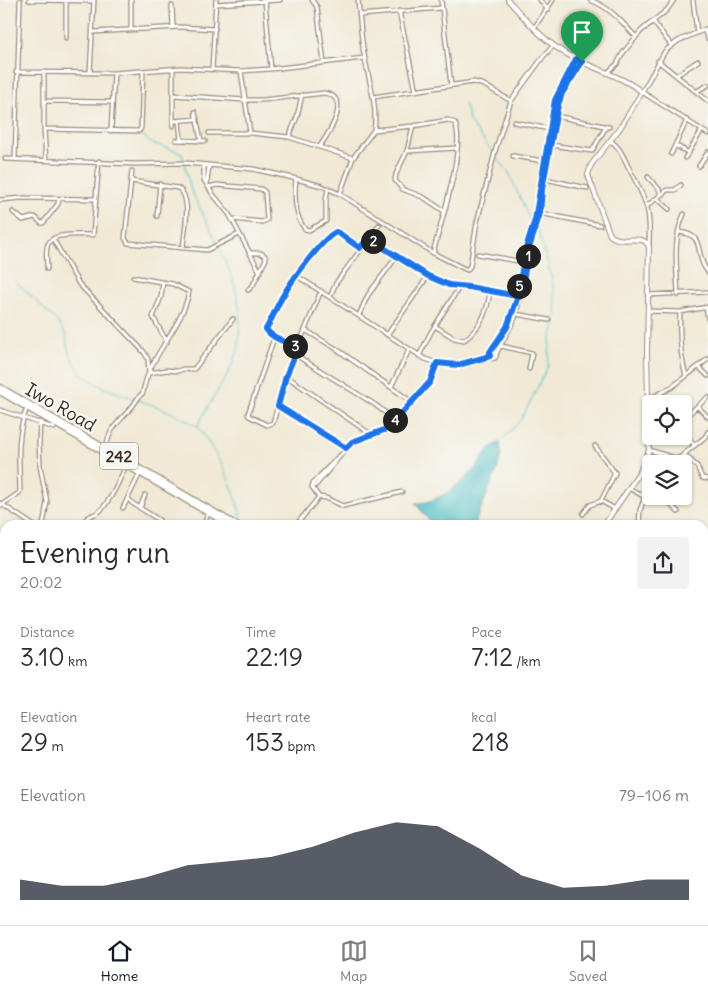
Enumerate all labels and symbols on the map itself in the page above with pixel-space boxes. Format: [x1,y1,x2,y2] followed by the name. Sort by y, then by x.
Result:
[561,11,603,62] pin
[360,228,386,254] pin: 2
[516,244,540,268] pin: 1
[506,274,532,298] pin: 5
[282,334,308,358] pin: 3
[21,378,101,437] street label: Iwo Road
[382,408,408,432] pin: 4
[100,442,138,470] road number: 242

